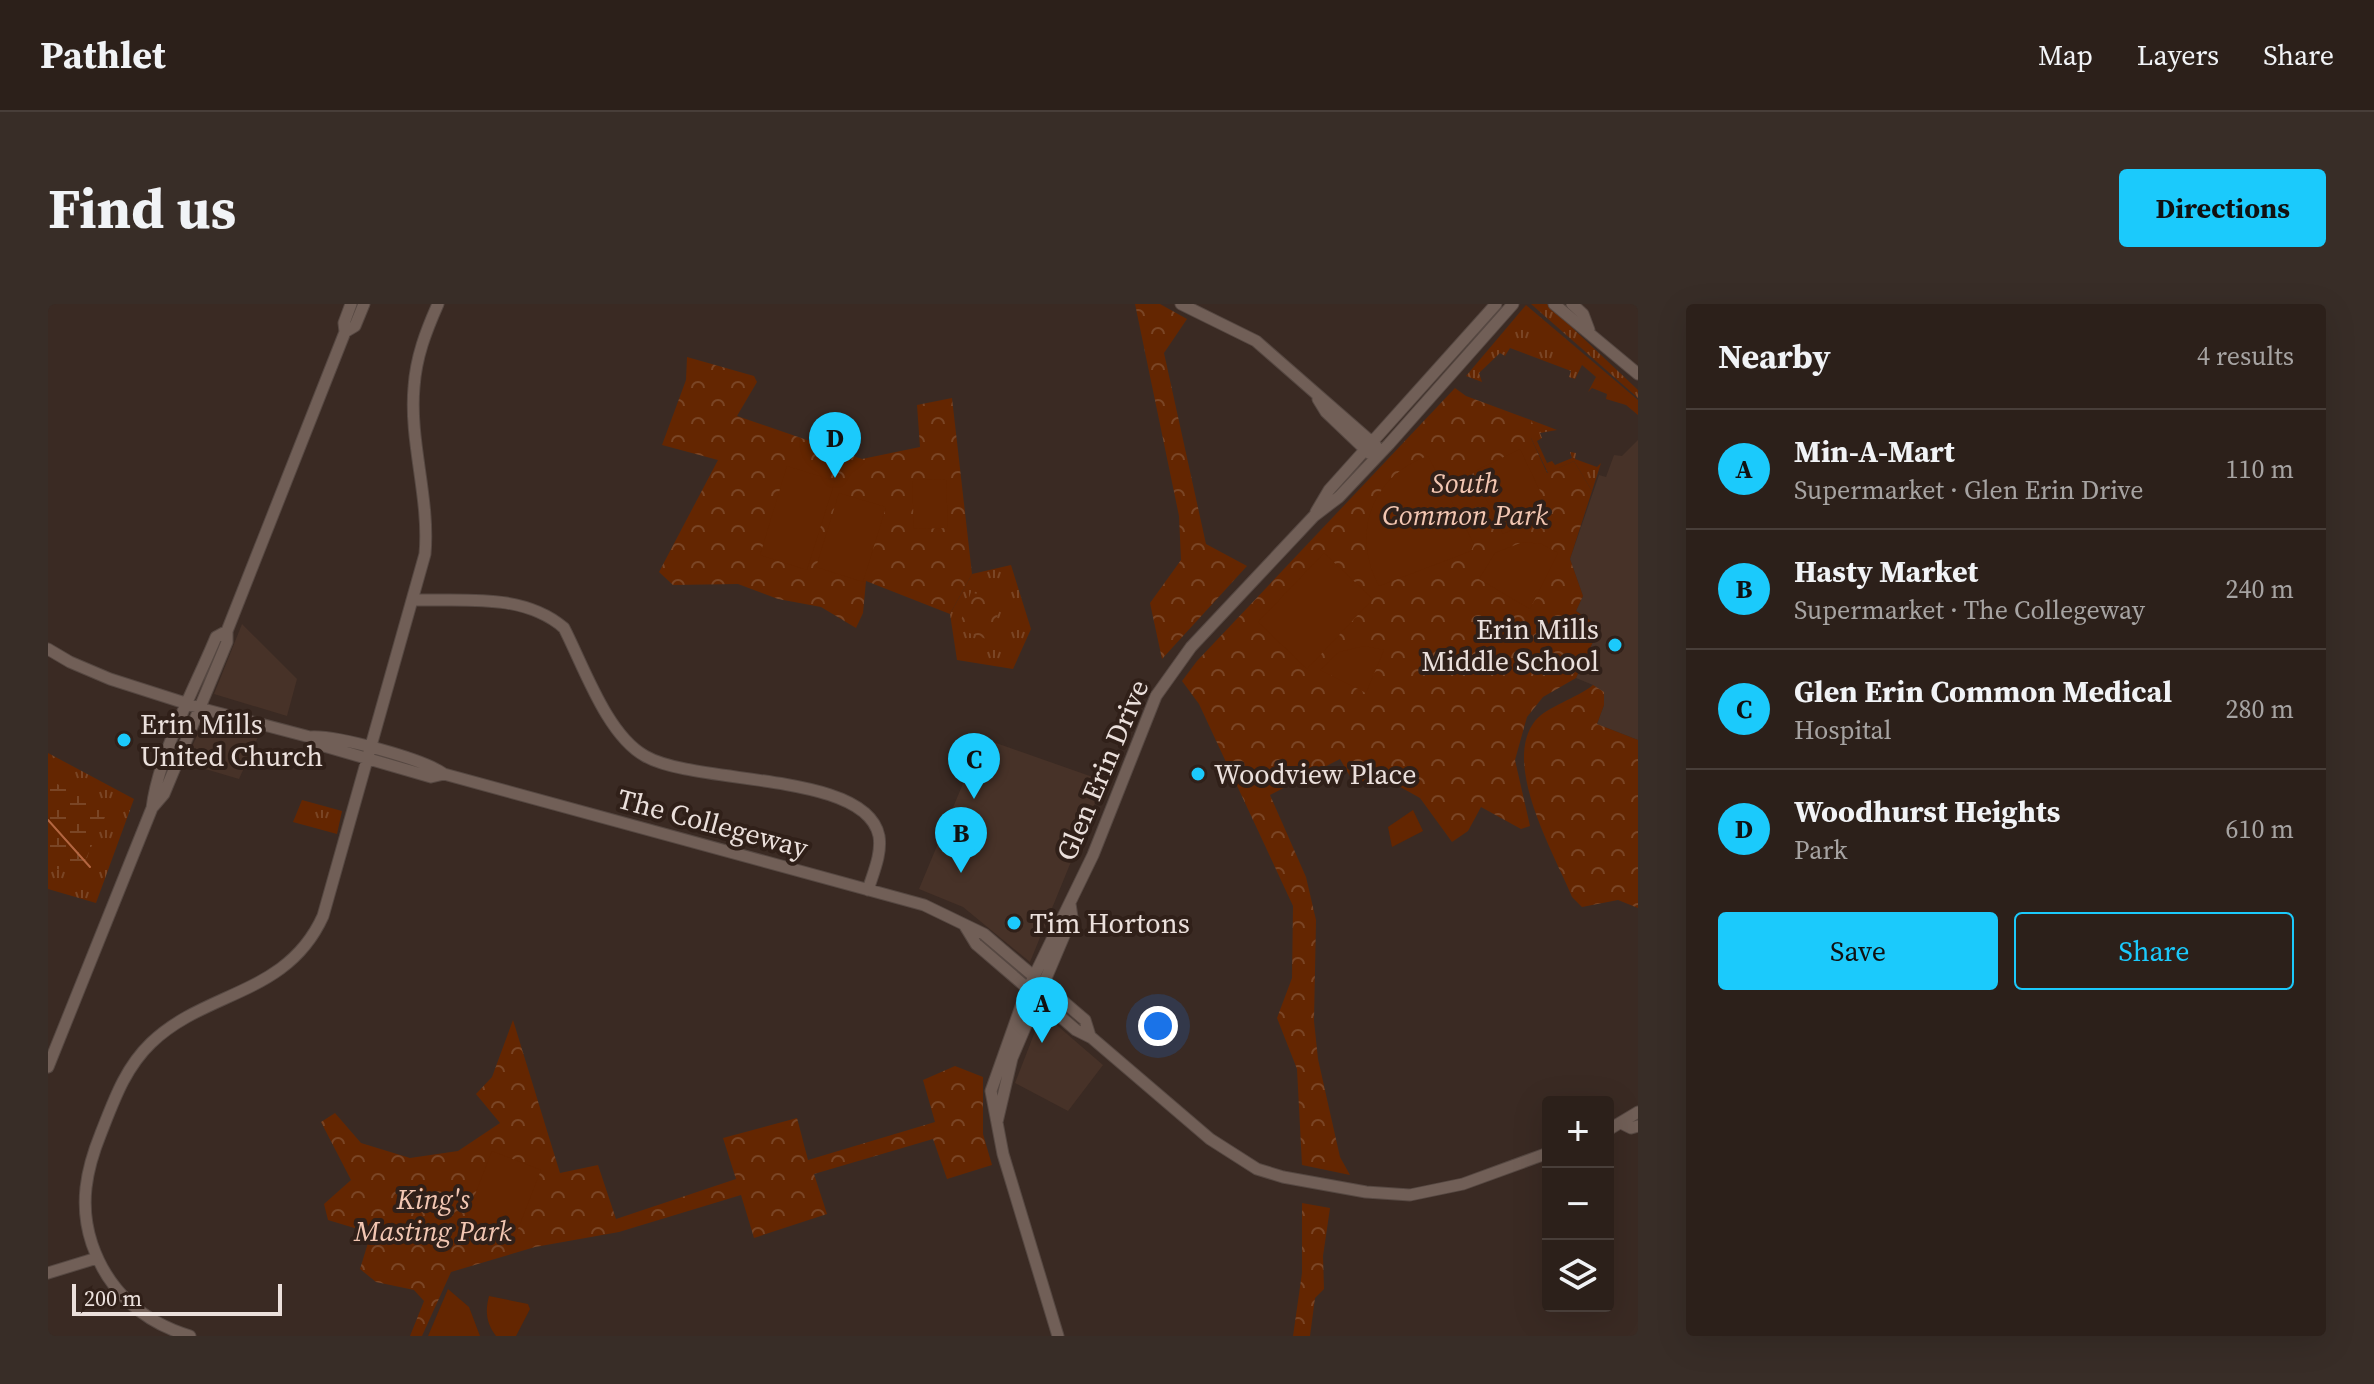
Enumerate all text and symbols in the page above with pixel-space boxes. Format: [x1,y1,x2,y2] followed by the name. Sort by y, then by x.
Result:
[40,29,166,81] text: Pathlet
[2038,36,2093,74] text: Map
[2137,36,2219,74] text: Layers
[2263,36,2334,74] text: Share
[2119,169,2326,247] button: Directions
[48,170,236,247] text: Find us
[1718,333,1831,379] text: Nearby
[2197,338,2294,374] text: 4 results
[809,412,861,478] pin: D
[1794,431,1955,472] text: Min-A-Mart
[1735,451,1753,487] text: A
[2226,451,2294,487] text: 110 m
[1382,464,1549,534] park label: South Common Park
[1794,472,2143,508] text: Supermarket · Glen Erin Drive
[1794,551,1978,592] text: Hasty Market
[1736,571,1752,607] text: B
[2226,571,2294,607] text: 240 m
[1794,592,2145,628] text: Supermarket · The Collegeway
[1421,610,1599,680] place label: Erin Mills Middle School
[1606,636,1624,654] marker: Erin Mills Middle School
[1794,671,2172,712] text: Glen Erin Common Medical
[1047,674,1157,866] street label: Glen Erin Drive
[1736,691,1752,727] text: C
[2226,691,2294,727] text: 280 m
[140,705,323,775] place label: Erin Mills United Church
[1794,712,1892,748] text: Hospital
[115,731,133,749] marker: Erin Mills United Church
[948,733,1000,799] pin: C
[1214,755,1416,793] place label: Woodview Place
[1189,765,1207,783] marker: Woodview Place
[614,779,813,867] street label: The Collegeway
[1794,791,2060,832] text: Woodhurst Heights
[935,807,987,873] pin: B
[1735,811,1753,847] text: D
[2226,811,2294,847] text: 610 m
[1794,832,1847,868] text: Park
[1030,904,1190,942] place label: Tim Hortons
[1718,912,1998,990] button: Save
[2014,912,2294,990] button: Share
[1005,914,1023,932] marker: Tim Hortons
[1016,977,1068,1043] pin: A
[1138,1006,1178,1046] your location
[1542,1096,1614,1312] map controls
[1542,1096,1614,1168] button: +
[1542,1168,1614,1240] button: −
[353,1180,512,1250] park label: King's Masting Park
[1542,1240,1614,1312] button: layers
[72,1280,282,1316] scale bar
[84,1283,142,1313] text: 200 m

